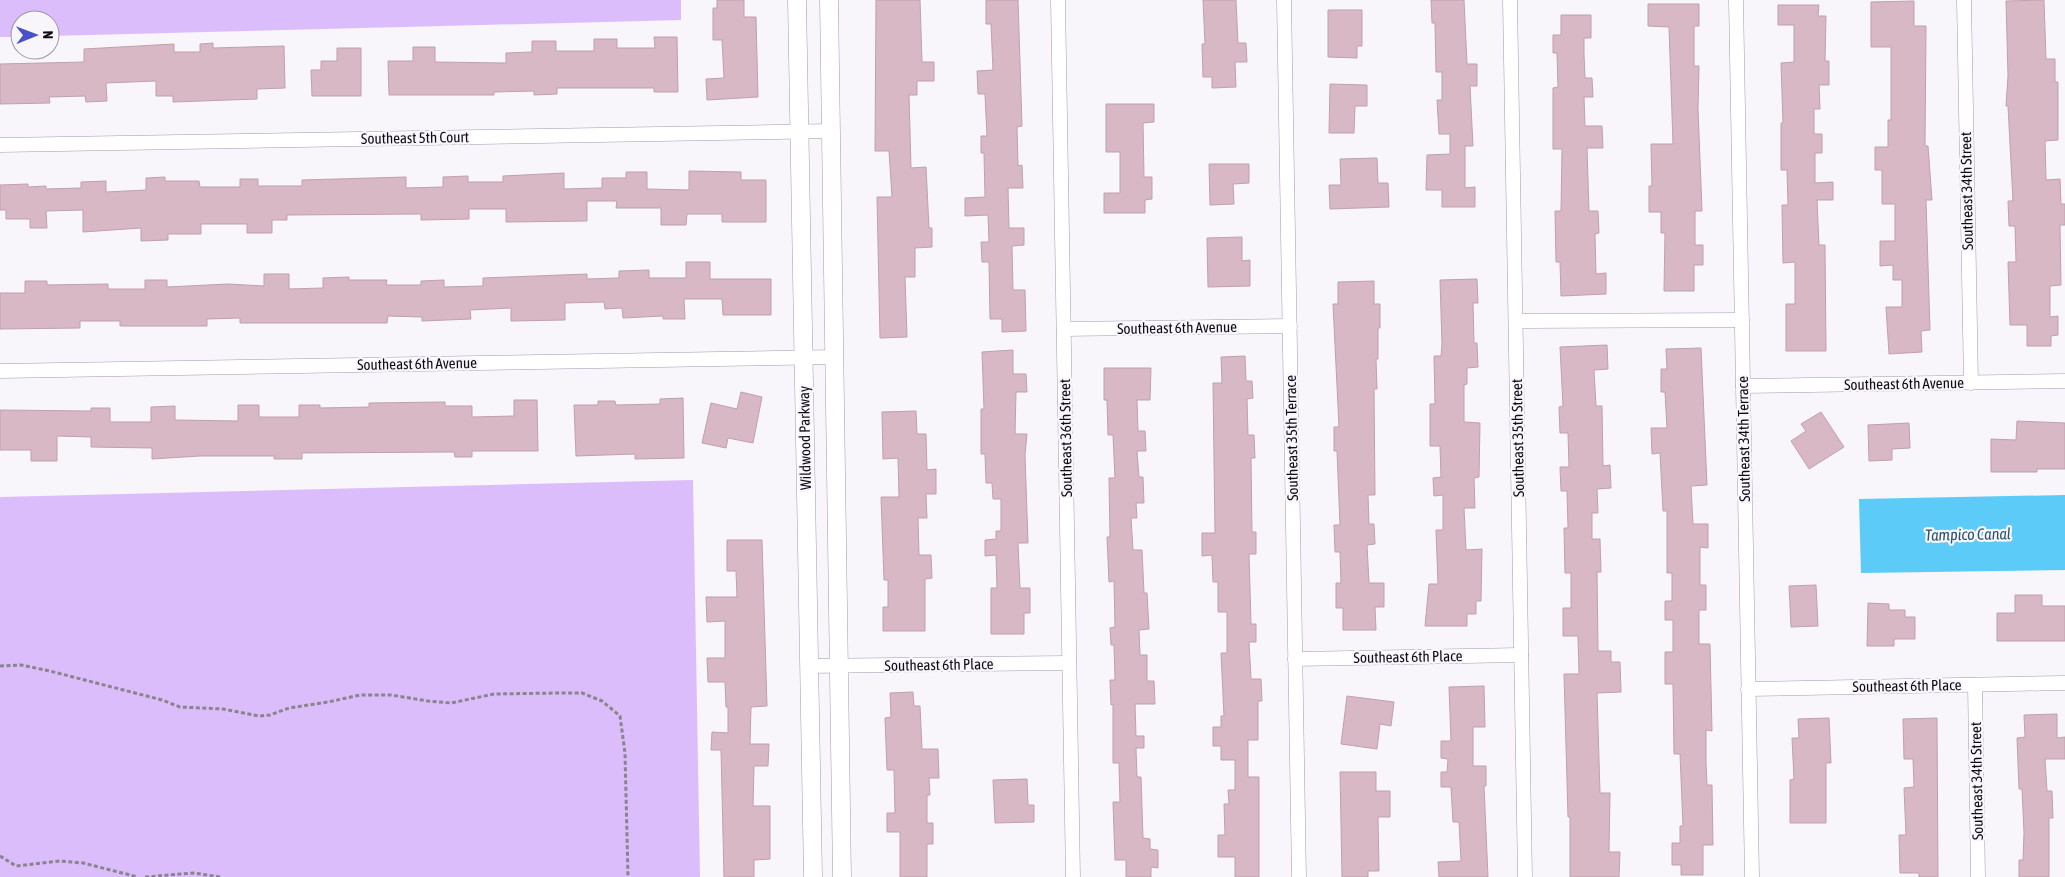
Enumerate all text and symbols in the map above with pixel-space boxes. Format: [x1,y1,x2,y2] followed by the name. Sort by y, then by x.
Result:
[10,10,60,60] north arrow
[40,31,56,39] text: N
[361,128,469,147] street label: Southeast 5th Court
[1957,132,1976,250] street label: Southeast 34th Street
[1117,318,1237,337] street label: Southeast 6th Avenue
[357,354,477,373] street label: Southeast 6th Avenue
[1844,374,1964,393] street label: Southeast 6th Avenue
[1282,375,1301,501] street label: Southeast 35th Terrace
[1734,376,1753,502] street label: Southeast 34th Terrace
[1056,379,1075,497] street label: Southeast 36th Street
[1508,379,1527,497] street label: Southeast 35th Street
[795,386,814,490] street label: Wildwood Parkway
[1925,524,2011,545] water label: Tampico Canal
[1353,647,1463,666] street label: Southeast 6th Place
[884,655,994,674] street label: Southeast 6th Place
[1852,676,1962,695] street label: Southeast 6th Place
[1967,722,1986,840] street label: Southeast 34th Street

